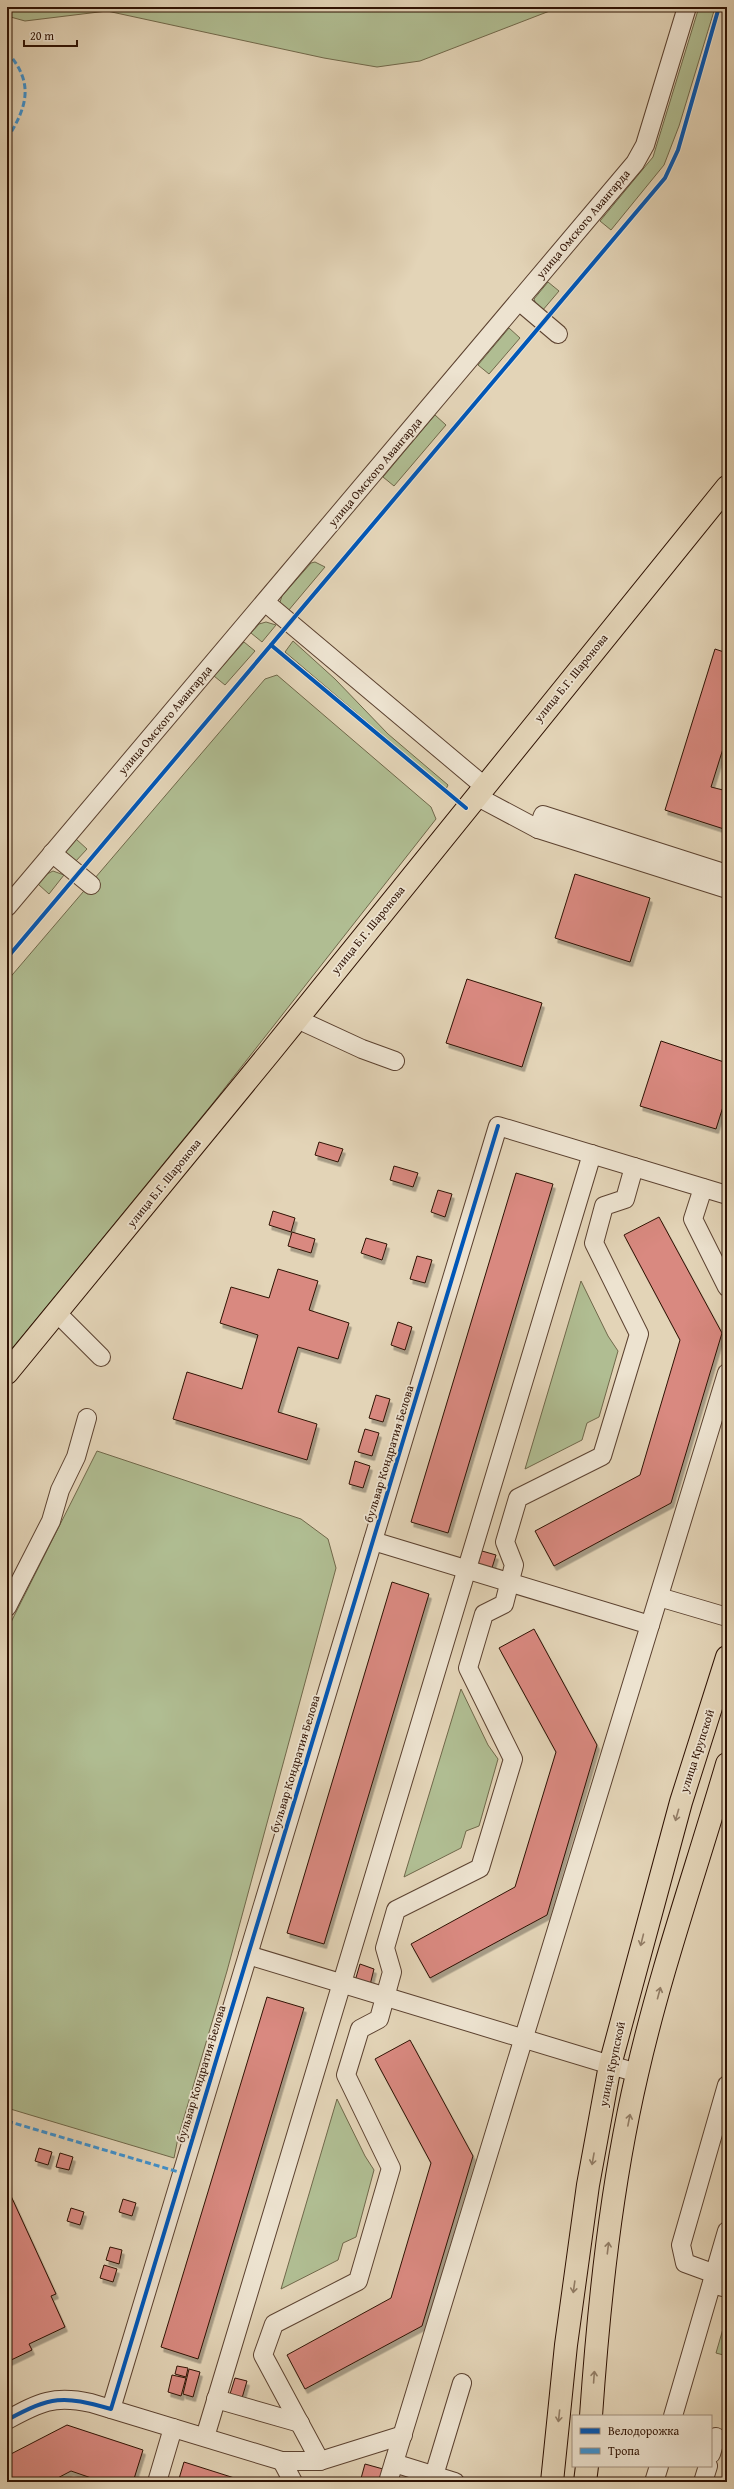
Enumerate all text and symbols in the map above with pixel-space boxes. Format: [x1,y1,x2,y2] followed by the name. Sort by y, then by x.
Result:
[24,22,77,48] scale bar
[30,27,54,44] text: 20 m
[531,165,634,283] street label: улица Омского Авангарда
[323,413,426,531] street label: улица Омского Авангарда
[529,630,612,726] street label: улица Б.Г. Шаронова
[113,661,216,779] street label: улица Омского Авангарда
[326,882,409,978] street label: улица Б.Г. Шаронова
[122,1135,205,1231] street label: улица Б.Г. Шаронова
[360,1383,418,1525] street label: бульвар Кондратия Белова
[266,1693,324,1835] street label: бульвар Кондратия Белова
[675,1707,718,1796] street label: улица Крупской
[673,1808,680,1821] one-way arrow
[638,1933,645,1946] one-way arrow
[656,1987,663,2000] one-way arrow
[172,2003,230,2145] street label: бульвар Кондратия Белова
[594,2020,629,2109] street label: улица Крупской
[625,2114,633,2127] one-way arrow
[589,2152,597,2165] one-way arrow
[604,2242,612,2255] one-way arrow
[570,2280,578,2293] one-way arrow
[590,2371,597,2384] one-way arrow
[555,2409,562,2422] one-way arrow
[572,2415,712,2467] legend
[608,2422,679,2439] text: Велодорожка
[608,2442,640,2459] text: Тропа

